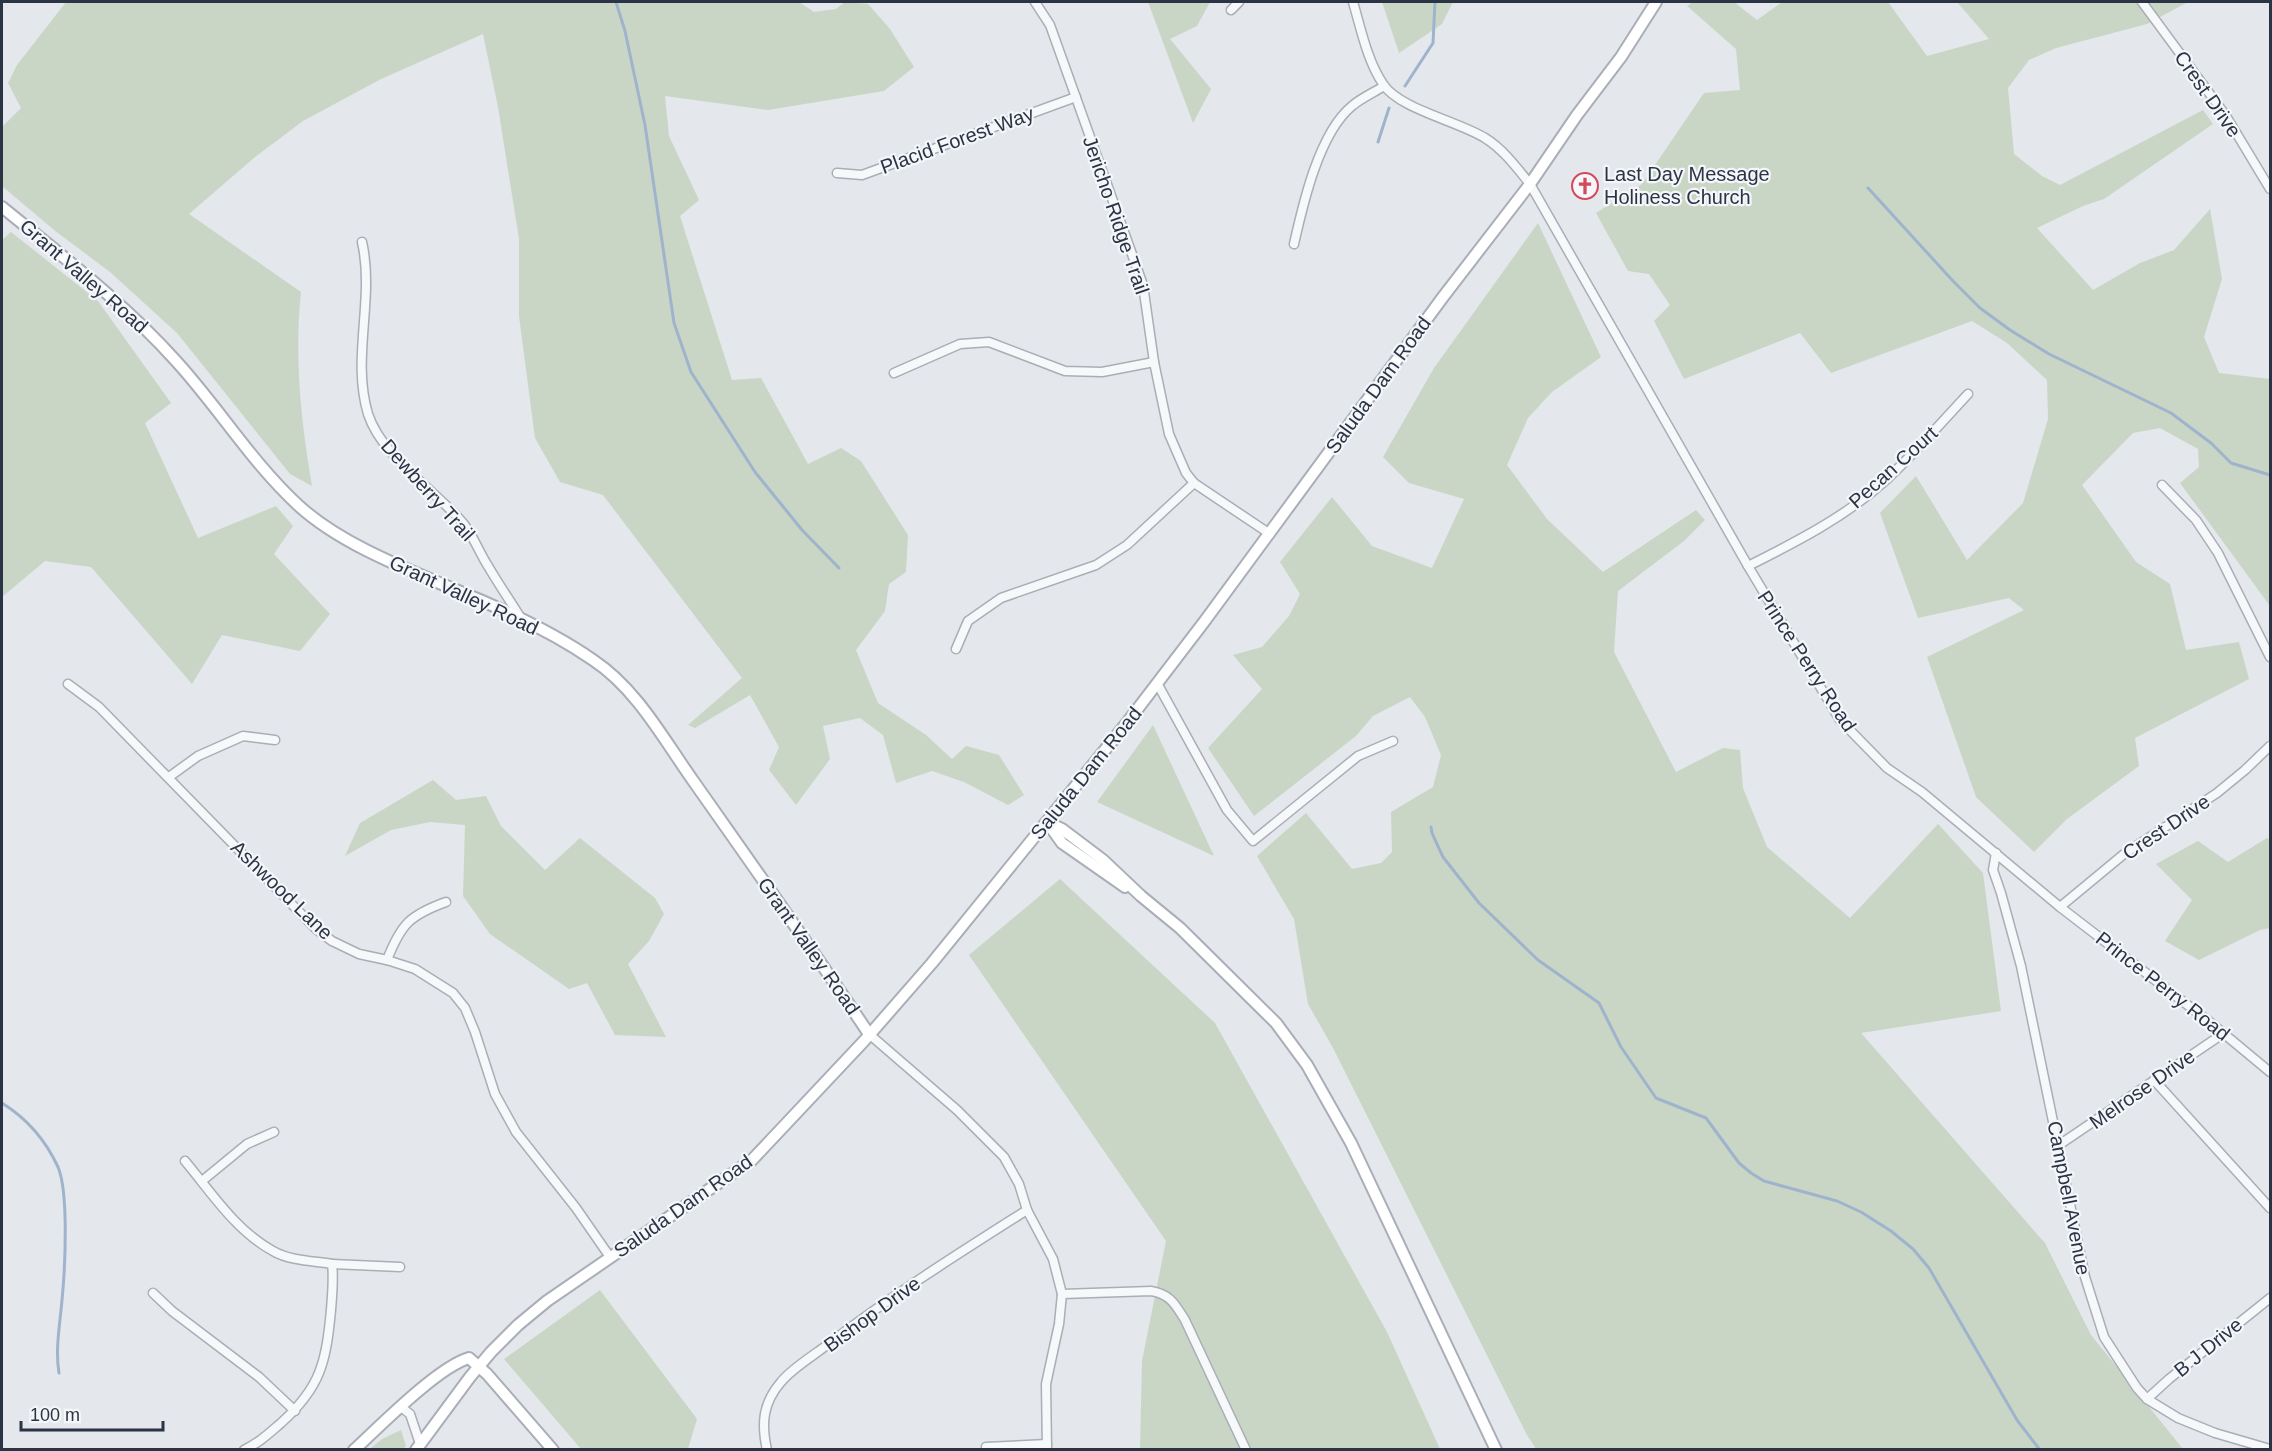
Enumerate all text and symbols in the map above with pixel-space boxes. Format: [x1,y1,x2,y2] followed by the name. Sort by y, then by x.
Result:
[2170,47,2246,141] street label: Crest Drive
[877,102,1037,178] street label: Placid Forest Way
[1079,133,1153,297] street label: Jericho Ridge Trail
[1604,163,1770,208] place label: Last Day Message Holiness Church
[1570,171,1600,201] church icon: Last Day Message Holiness Church
[16,215,152,337] street label: Grant Valley Road
[1321,312,1435,458] street label: Saluda Dam Road
[1844,421,1942,512] street label: Pecan Court
[377,435,479,545] street label: Dewberry Trail
[386,551,542,639] street label: Grant Valley Road
[1753,586,1861,736] street label: Prince Perry Road
[1026,703,1146,843] street label: Saluda Dam Road
[2118,790,2214,864] street label: Crest Drive
[227,836,337,944] street label: Ashwood Lane
[754,873,864,1019] street label: Grant Valley Road
[2092,927,2234,1045] street label: Prince Perry Road
[2085,1045,2199,1133] street label: Melrose Drive
[2043,1119,2095,1277] street label: Campbell Avenue
[610,1150,756,1262] street label: Saluda Dam Road
[820,1272,924,1356] street label: Bishop Drive
[2170,1313,2246,1381] street label: B J Drive
[21,1394,164,1432] scale bar
[30,1405,80,1425] text: 100 m

